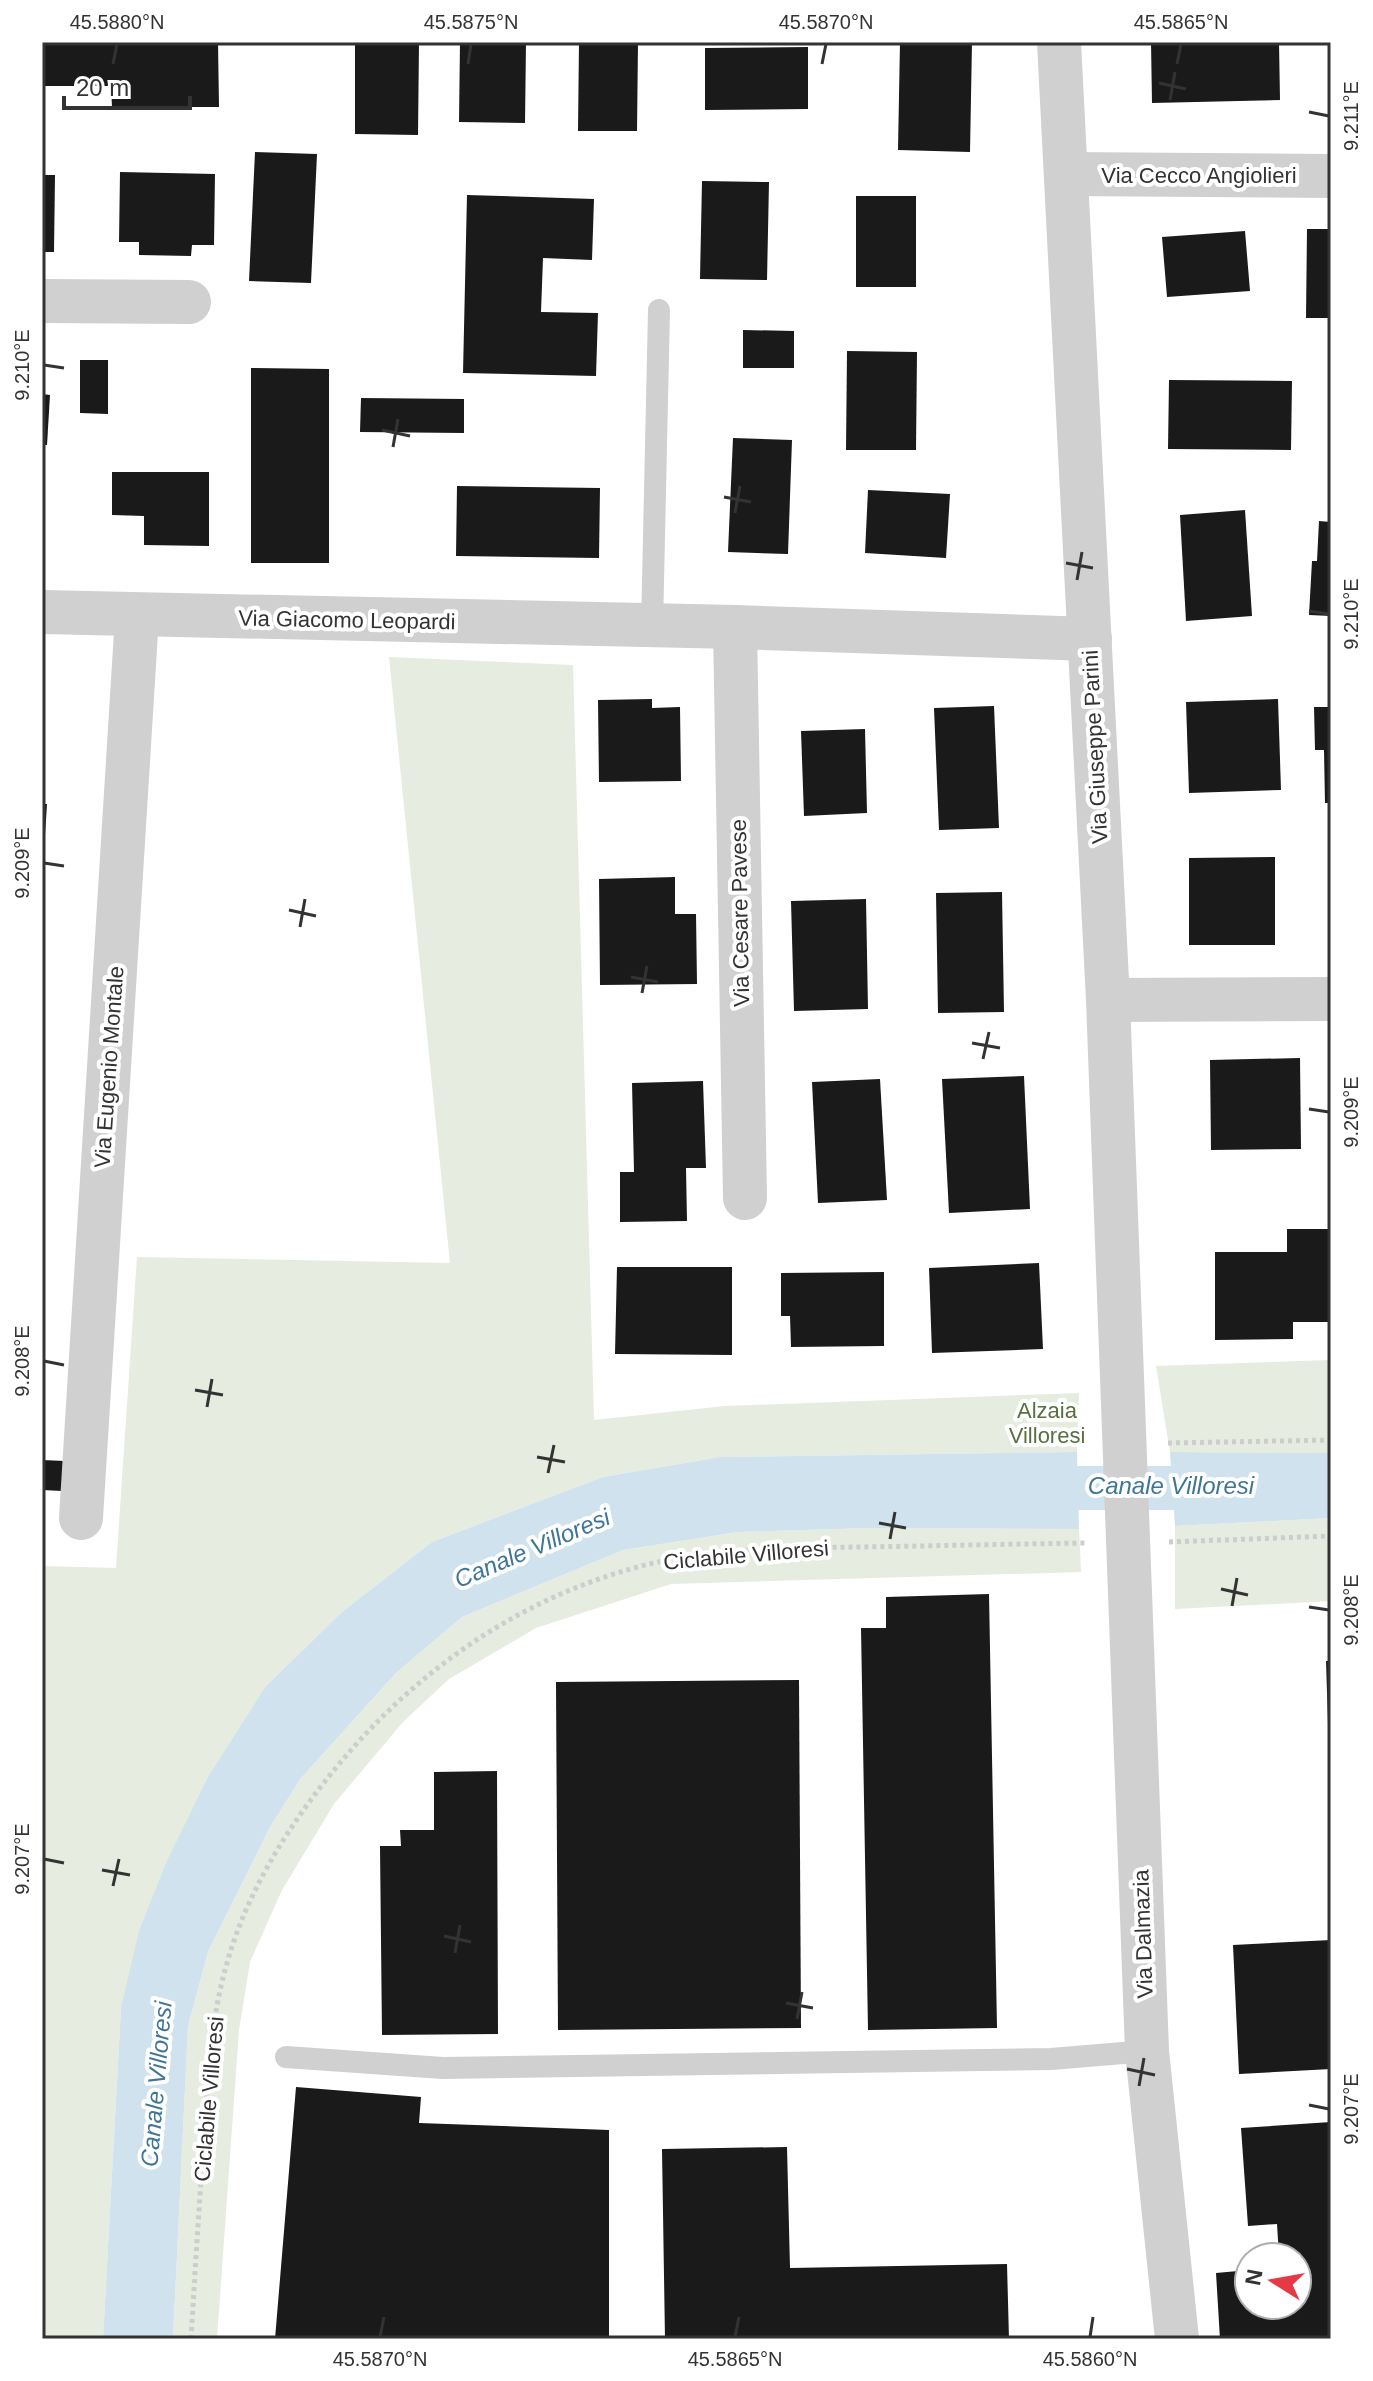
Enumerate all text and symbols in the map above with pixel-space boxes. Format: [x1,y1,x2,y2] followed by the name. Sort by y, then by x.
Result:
[70,11,164,33] text: 45.5880°N
[424,11,518,33] text: 45.5875°N
[779,11,873,33] text: 45.5870°N
[1134,11,1228,33] text: 45.5865°N
[64,60,190,110] scale bar
[76,74,129,101] text: 20 m
[1340,81,1362,151] text: 9.211°E
[1101,163,1297,188] street label: Via Cecco Angiolieri
[11,329,33,401] text: 9.210°E
[1340,578,1362,650] text: 9.210°E
[238,606,456,634] street label: Via Giacomo Leopardi
[1077,649,1113,845] street label: Via Giuseppe Parini
[726,819,754,1007] street label: Via Cesare Pavese
[11,827,33,899] text: 9.209°E
[89,965,129,1169] street label: Via Eugenio Montale
[1340,1076,1362,1148] text: 9.209°E
[11,1325,33,1397] text: 9.208°E
[1009,1398,1085,1448] park label: Alzaia Villoresi
[1088,1472,1255,1499] water label: Canale Villoresi
[450,1503,614,1593] water label: Canale Villoresi
[662,1535,830,1575] street label: Ciclabile Villoresi
[1340,1574,1362,1646] text: 9.208°E
[11,1823,33,1895] text: 9.207°E
[1128,1868,1158,1999] street label: Via Dalmazia
[135,1999,177,2168] water label: Canale Villoresi
[189,2015,229,2183] street label: Ciclabile Villoresi
[1340,2073,1362,2145] text: 9.207°E
[1233,2241,1313,2321] north arrow
[1240,2267,1268,2287] text: N
[333,2348,427,2370] text: 45.5870°N
[688,2348,782,2370] text: 45.5865°N
[1043,2348,1137,2370] text: 45.5860°N

